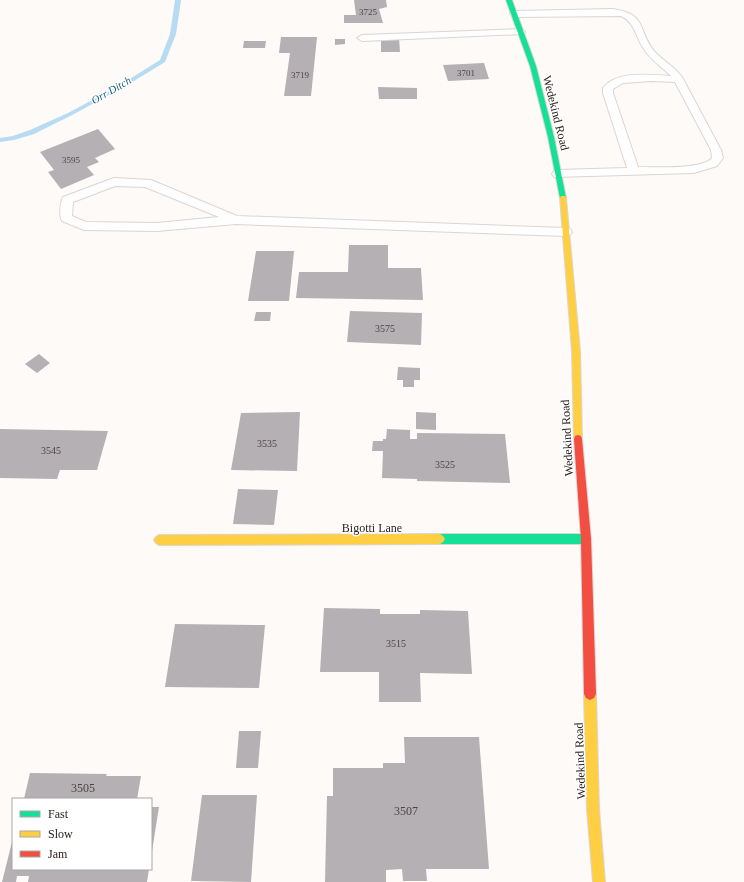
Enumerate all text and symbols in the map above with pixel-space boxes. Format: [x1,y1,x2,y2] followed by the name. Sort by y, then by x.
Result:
[359,7,378,17] house number: 3725
[457,68,475,78] house number: 3701
[291,70,310,80] house number: 3719
[89,74,133,106] water label: Orr Ditch
[540,74,572,152] street label: Wedekind Road
[62,155,81,165] house number: 3595
[375,323,395,334] house number: 3575
[558,399,576,477] street label: Wedekind Road
[257,438,277,449] house number: 3535
[41,445,61,456] house number: 3545
[435,459,455,470] house number: 3525
[342,521,402,535] street label: Bigotti Lane
[386,638,406,649] house number: 3515
[572,722,588,800] street label: Wedekind Road
[71,781,95,795] house number: 3505
[12,798,152,870] legend
[394,804,418,818] house number: 3507
[48,807,69,821] text: Fast
[48,827,73,841] text: Slow
[48,847,68,861] text: Jam

